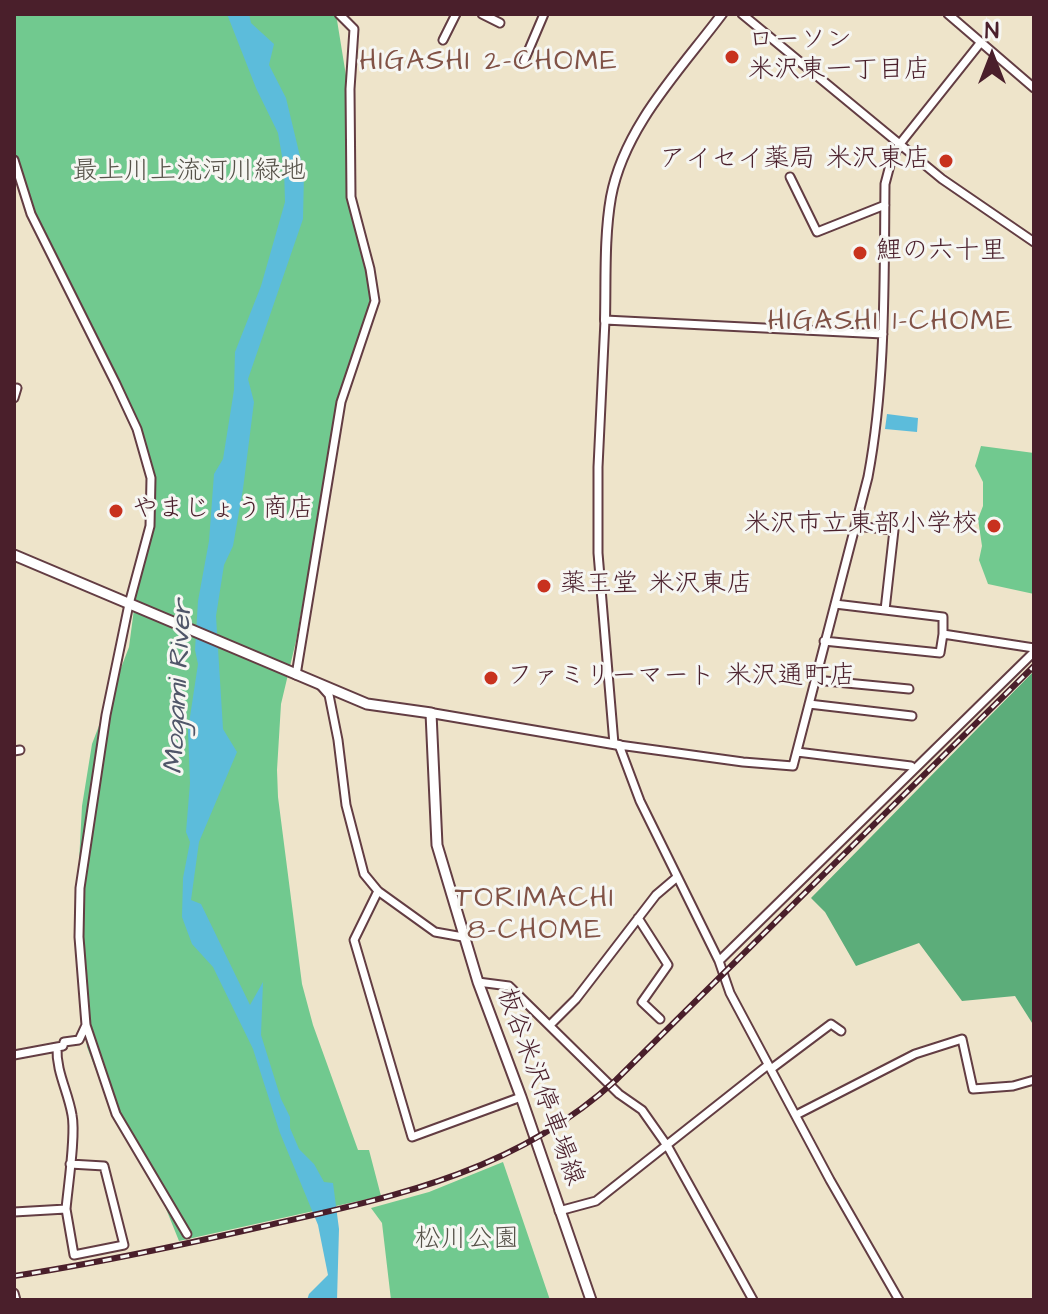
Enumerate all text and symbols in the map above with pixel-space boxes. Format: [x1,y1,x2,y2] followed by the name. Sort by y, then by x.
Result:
[952,16,1032,96] north arrow
[985,16,999,47] text: N
[748,26,930,88] place label: ローソン 米沢東一丁目店
[360,46,618,80] district label: HIGASHI 2-CHOME
[723,48,741,66] marker: ローソン 米沢東一丁目店
[660,145,930,177] place label: アイセイ薬局 米沢東店
[937,152,955,170] marker: アイセイ薬局 米沢東店
[72,157,306,189] park label: 最上川上流河川緑地
[876,237,1006,269] place label: 鯉の六十里
[851,244,869,262] marker: 鯉の六十里
[768,306,1014,340] district label: HIGASHI 1-CHOME
[132,495,314,527] place label: やまじょう商店
[107,502,125,520] marker: やまじょう商店
[744,510,978,542] place label: 米沢市立東部小学校
[985,517,1003,535] marker: 米沢市立東部小学校
[560,570,752,602] place label: 薬王堂 米沢東店
[535,577,553,595] marker: 薬王堂 米沢東店
[159,599,201,775] water label: Mogami River
[507,662,855,694] place label: ファミリーマート 米沢通町店
[482,669,500,687] marker: ファミリーマート 米沢通町店
[455,883,615,949] district label: TORIMACHI 8-CHOME
[489,984,589,1190] street label: 板谷米沢停車場線
[415,1225,519,1257] park label: 松川公園

